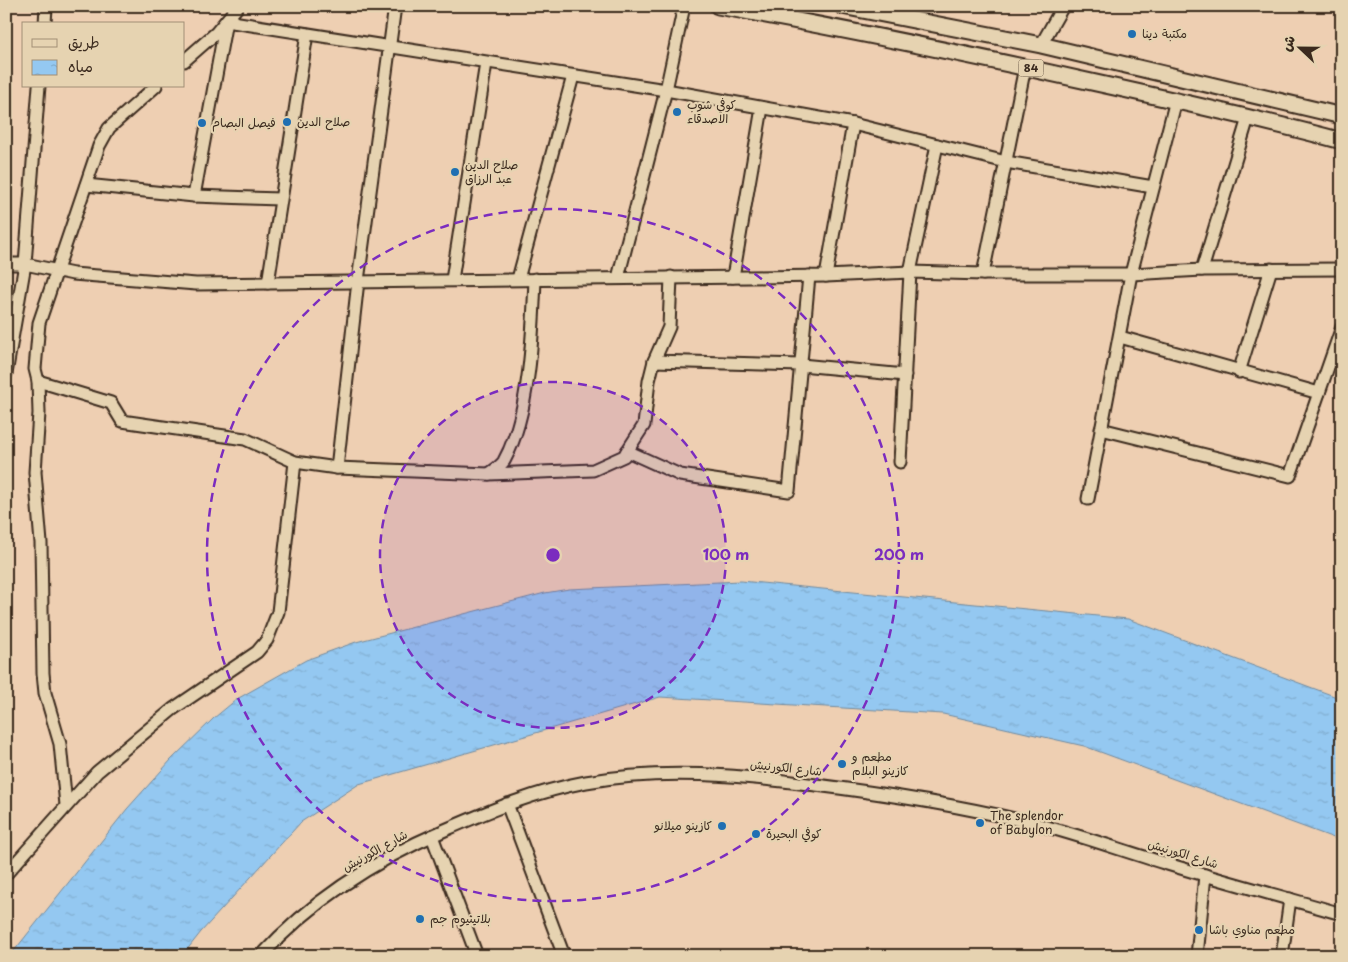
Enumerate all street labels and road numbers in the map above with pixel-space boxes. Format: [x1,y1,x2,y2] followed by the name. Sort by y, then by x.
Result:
[1018,59,1044,76] road number: 84
[749,754,823,781] street label: شارع الكورنيش
[339,825,411,876] street label: شارع الكورنيش
[1146,834,1220,873] street label: شارع الكورنيش

